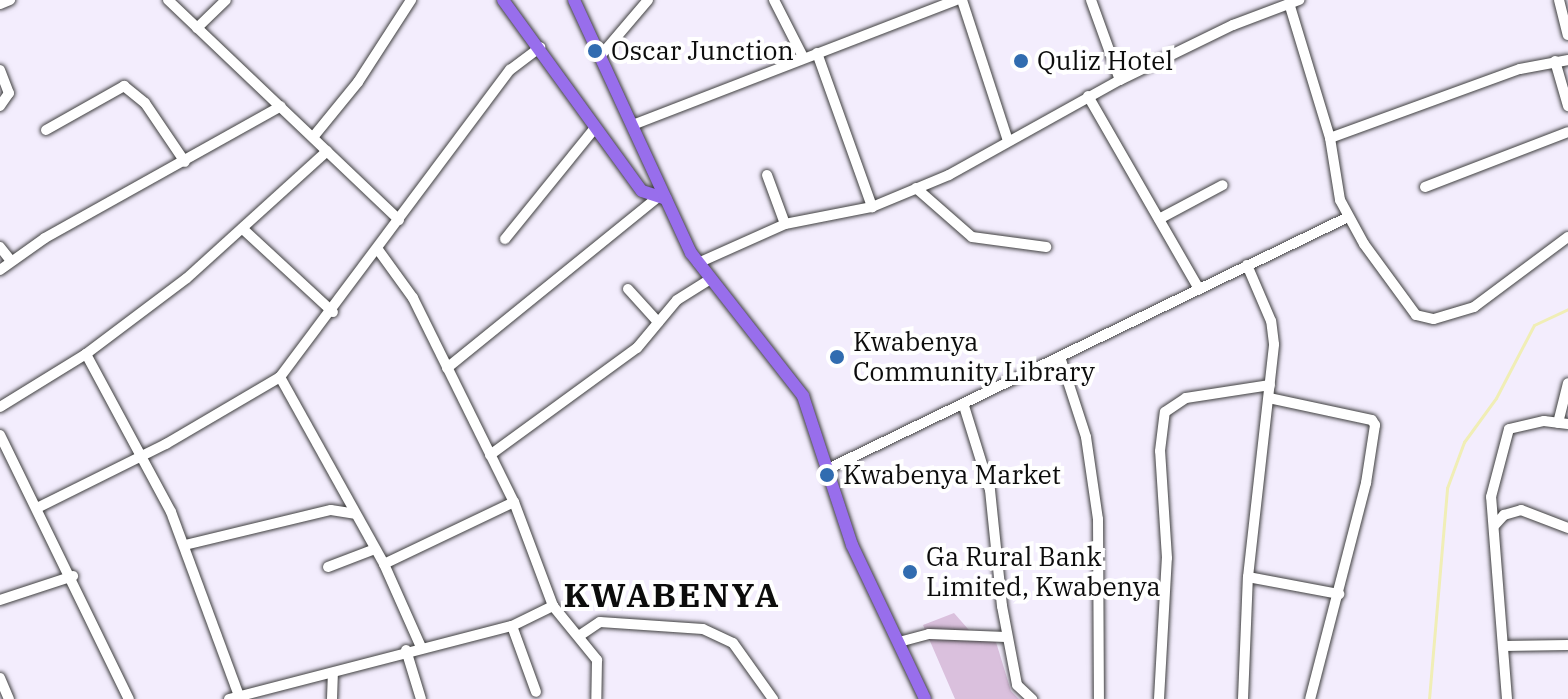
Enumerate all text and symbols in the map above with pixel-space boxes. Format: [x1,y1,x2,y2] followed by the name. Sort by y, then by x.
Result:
[611,35,794,67] place label: Oscar Junction
[586,42,604,60] marker: Oscar Junction
[1037,45,1173,77] place label: Quliz Hotel
[1012,52,1030,70] marker: Quliz Hotel
[853,326,1095,388] place label: Kwabenya Community Library
[828,348,846,366] marker: Kwabenya Community Library
[843,459,1061,491] place label: Kwabenya Market
[818,466,836,484] marker: Kwabenya Market
[926,541,1161,602] place label: Ga Rural Bank Limited, Kwabenya
[901,563,919,581] marker: Ga Rural Bank Limited, Kwabenya
[563,575,781,615] district label: KWABENYA

